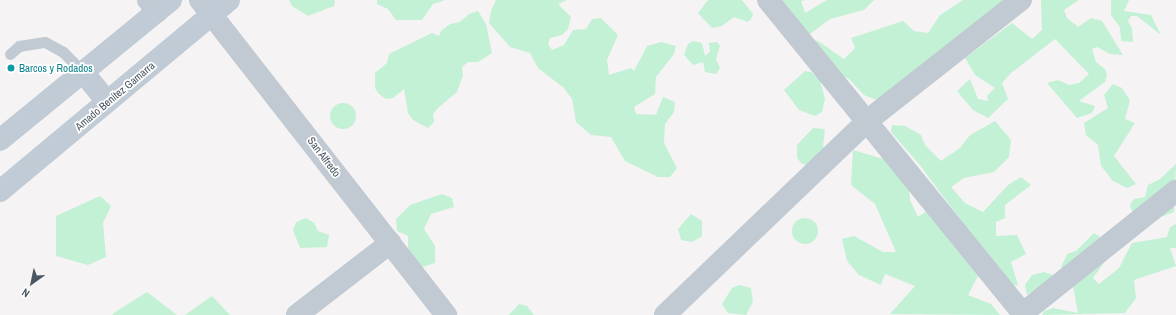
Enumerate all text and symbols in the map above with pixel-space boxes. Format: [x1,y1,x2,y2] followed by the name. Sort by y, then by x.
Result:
[73,59,157,133] street label: Amado Benítez Gamarra
[19,61,93,75] place label: Barcos y Rodados
[6,63,16,73] marker: Barcos y Rodados
[305,134,343,180] street label: San Alfredo
[12,263,52,303] north arrow
[19,285,32,301] text: N

